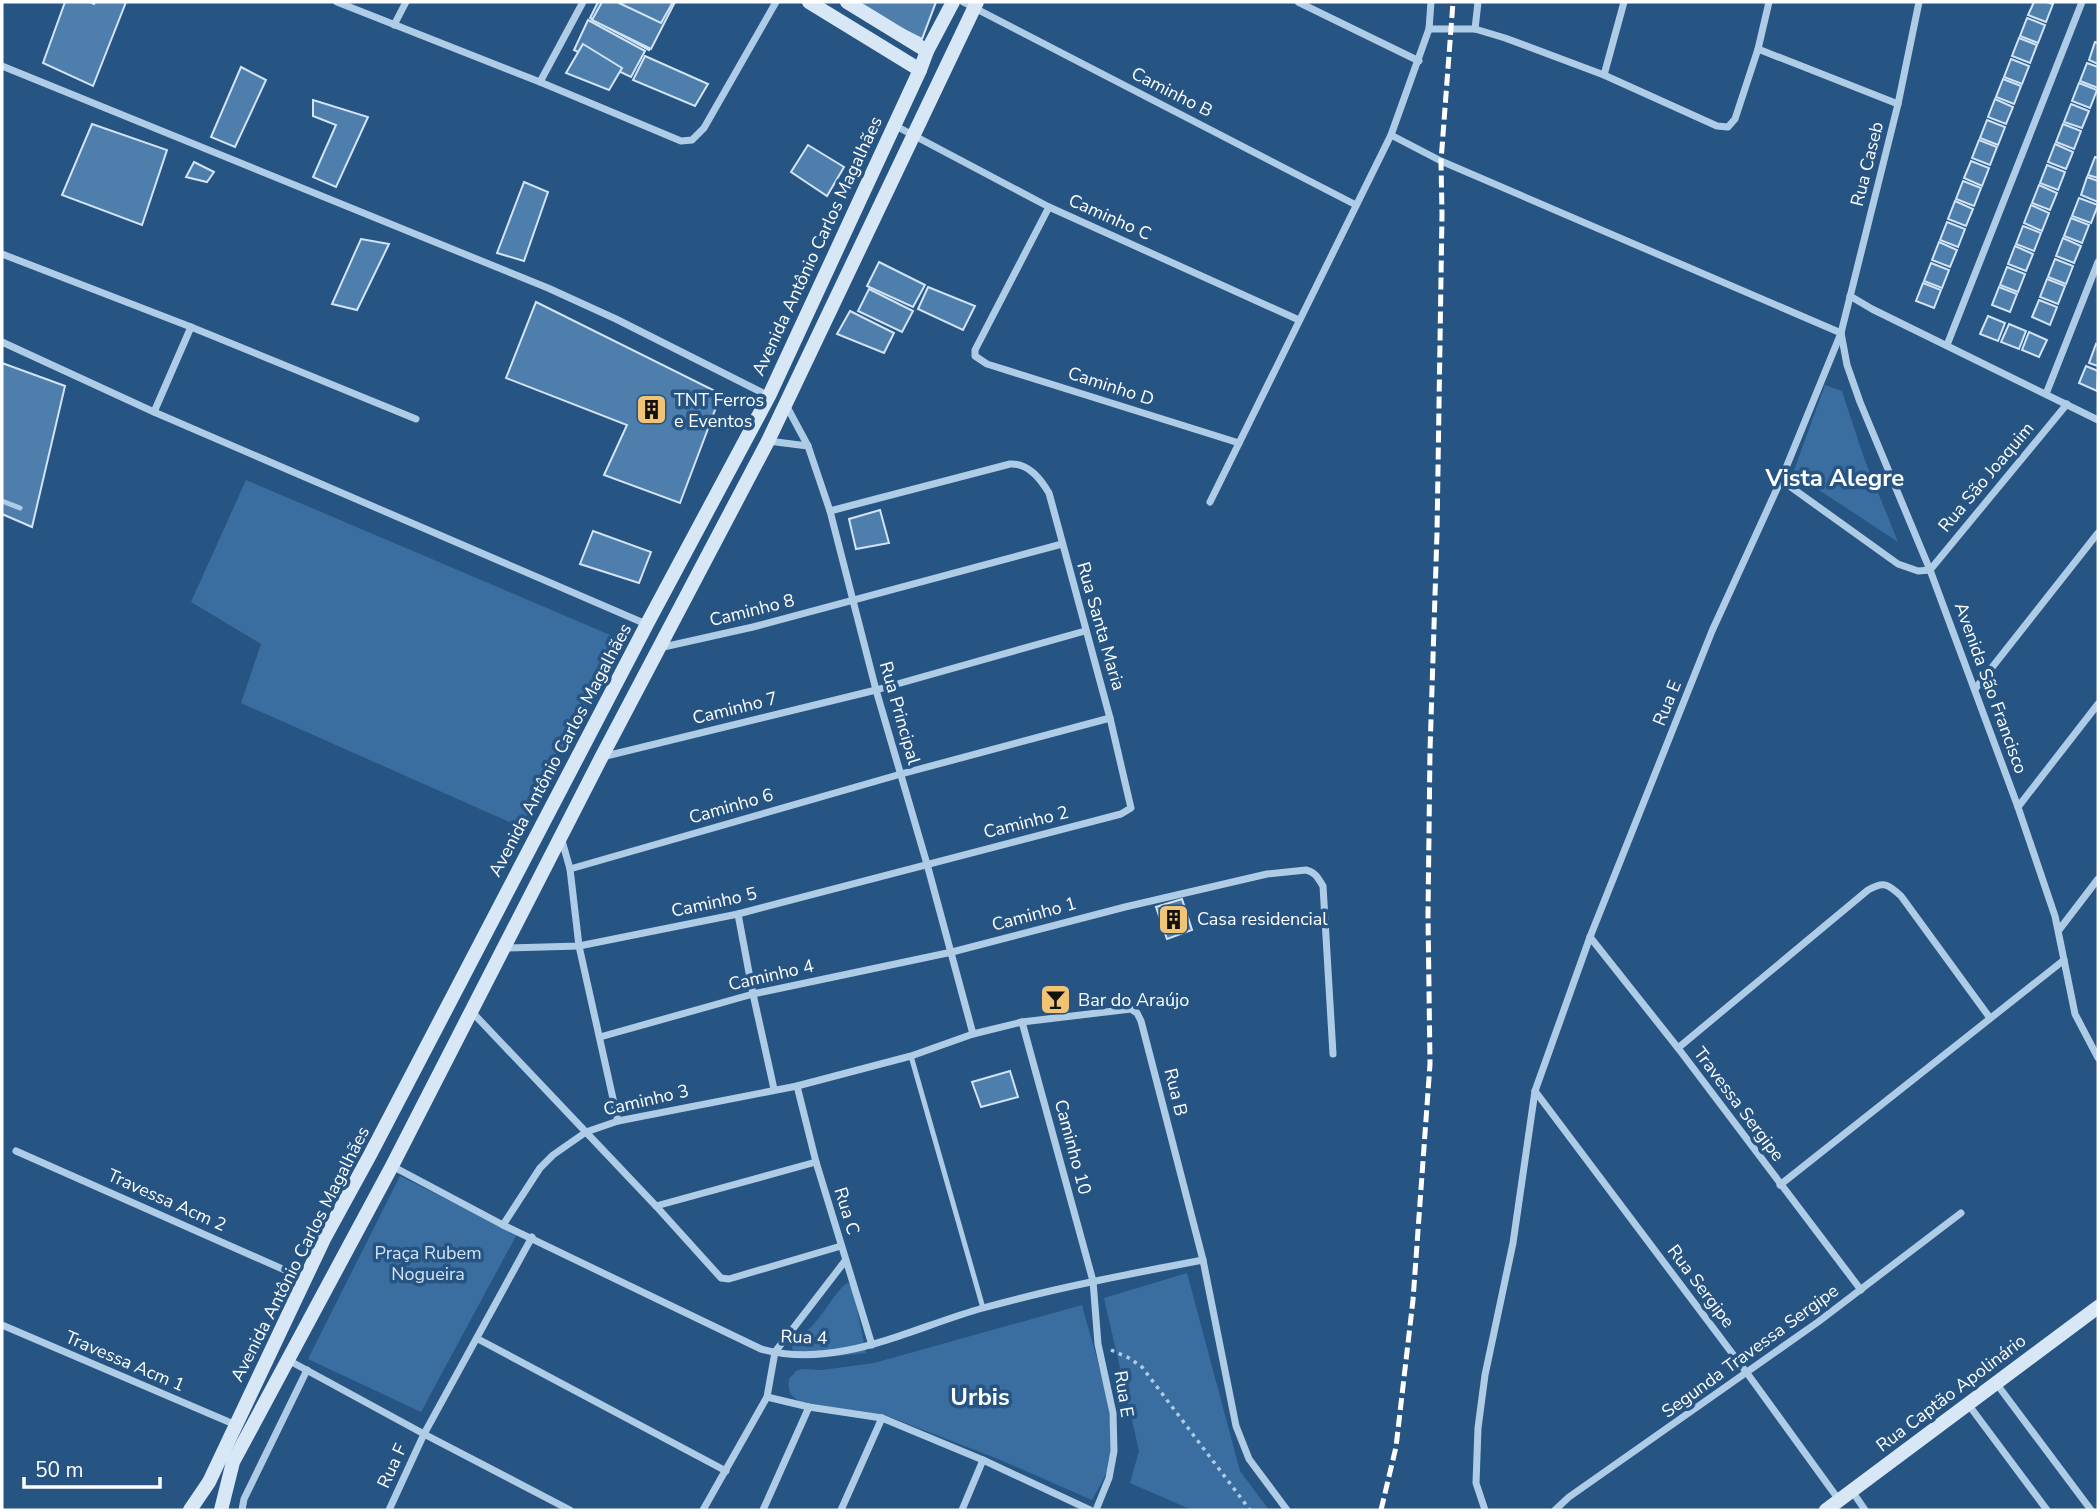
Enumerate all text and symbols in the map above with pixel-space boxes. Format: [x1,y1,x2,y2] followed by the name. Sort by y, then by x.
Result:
[1127,61,1217,123] street label: Caminho B
[746,112,888,380] street label: Avenida Antônio Carlos Magalhães
[1845,119,1889,209] street label: Rua Caseb
[1065,188,1155,246] street label: Caminho C
[1065,361,1157,411] street label: Caminho D
[674,388,764,433] place label: TNT Ferros e Eventos
[634,393,668,427] building icon: TNT Ferros e Eventos
[1933,417,2039,537] street label: Rua São Joaquim
[1765,462,1904,494] district label: Vista Alegre
[1071,559,1131,693] street label: Rua Santa Maria
[707,588,797,632] street label: Caminho 8
[1949,599,2033,777] street label: Avenida São Francisco
[483,619,637,881] street label: Avenida Antônio Carlos Magalhães
[874,659,926,768] street label: Rua Principal
[1647,677,1687,729] street label: Rua E
[690,686,780,730] street label: Caminho 7
[686,782,776,830] street label: Caminho 6
[981,800,1071,844] street label: Caminho 2
[669,881,759,923] street label: Caminho 5
[989,891,1079,937] street label: Caminho 1
[1157,902,1191,936] building icon: Casa residencial
[1197,907,1328,931] place label: Casa residencial
[726,953,816,996] street label: Caminho 4
[1038,983,1072,1017] bar icon: Bar do Araújo
[1078,988,1189,1012] place label: Bar do Araújo
[1688,1042,1790,1166] street label: Travessa Sergipe
[1158,1066,1194,1118] street label: Rua B
[601,1079,691,1121] street label: Caminho 3
[1049,1097,1097,1197] street label: Caminho 10
[225,1122,375,1386] street label: Avenida Antônio Carlos Magalhães
[104,1163,230,1237] street label: Travessa Acm 2
[828,1184,866,1238] street label: Rua C
[1662,1240,1740,1332] street label: Rua Sergipe
[374,1241,482,1286] park label: Praça Rubem Nogueira
[1657,1279,1843,1423] street label: Segunda Travessa Sergipe
[780,1324,828,1350] street label: Rua 4
[62,1325,188,1397] street label: Travessa Acm 1
[1871,1329,2031,1457] street label: Rua Captão Apolinário
[1108,1369,1140,1419] street label: Rua E
[950,1381,1010,1413] district label: Urbis
[371,1440,413,1492] street label: Rua F
[24,1446,161,1490] scale bar
[35,1456,84,1484] text: 50 m

